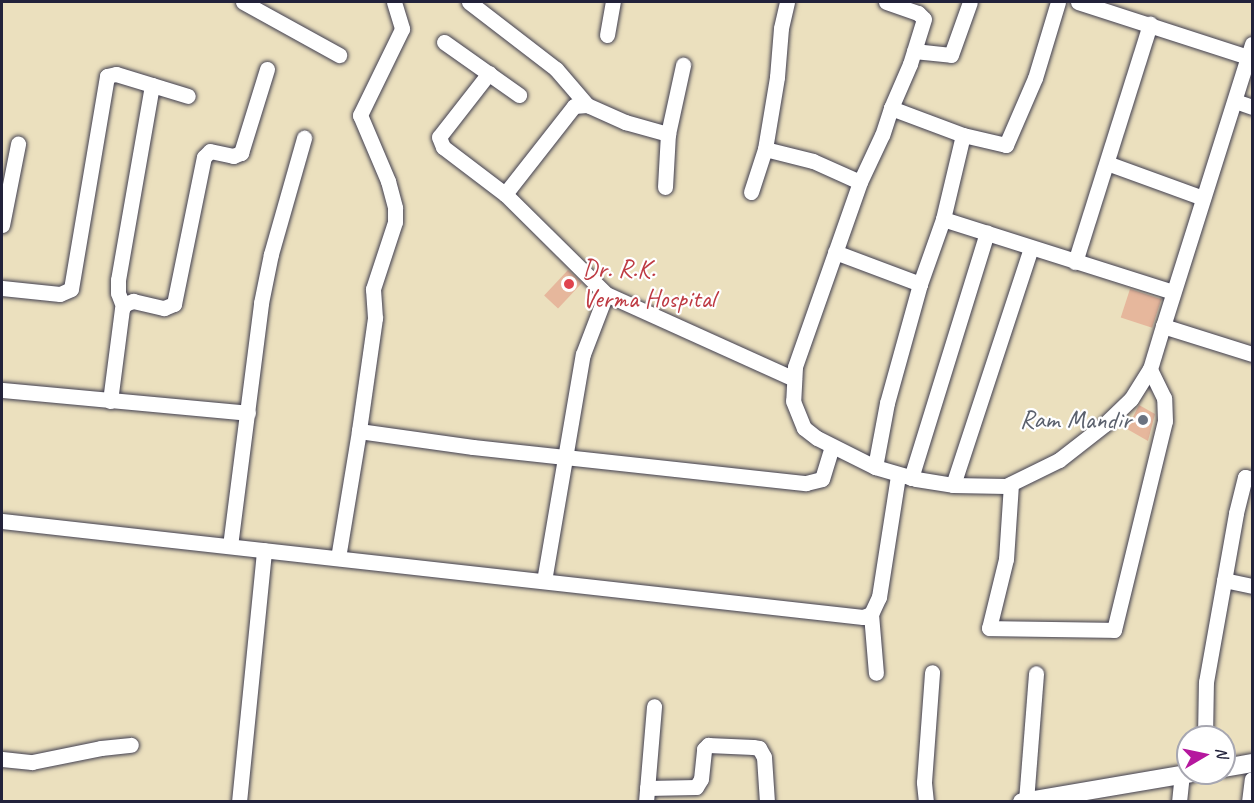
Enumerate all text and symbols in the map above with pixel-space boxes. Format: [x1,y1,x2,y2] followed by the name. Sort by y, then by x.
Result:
[582,253,715,314] place label: Dr. R.K. Verma Hospital
[560,275,578,293] marker: Dr. R.K. Verma Hospital
[1019,404,1131,436] place label: Ram Mandir
[1136,413,1150,427] marker: Ram Mandir
[1176,725,1236,785] north arrow
[1211,746,1232,759] text: N

